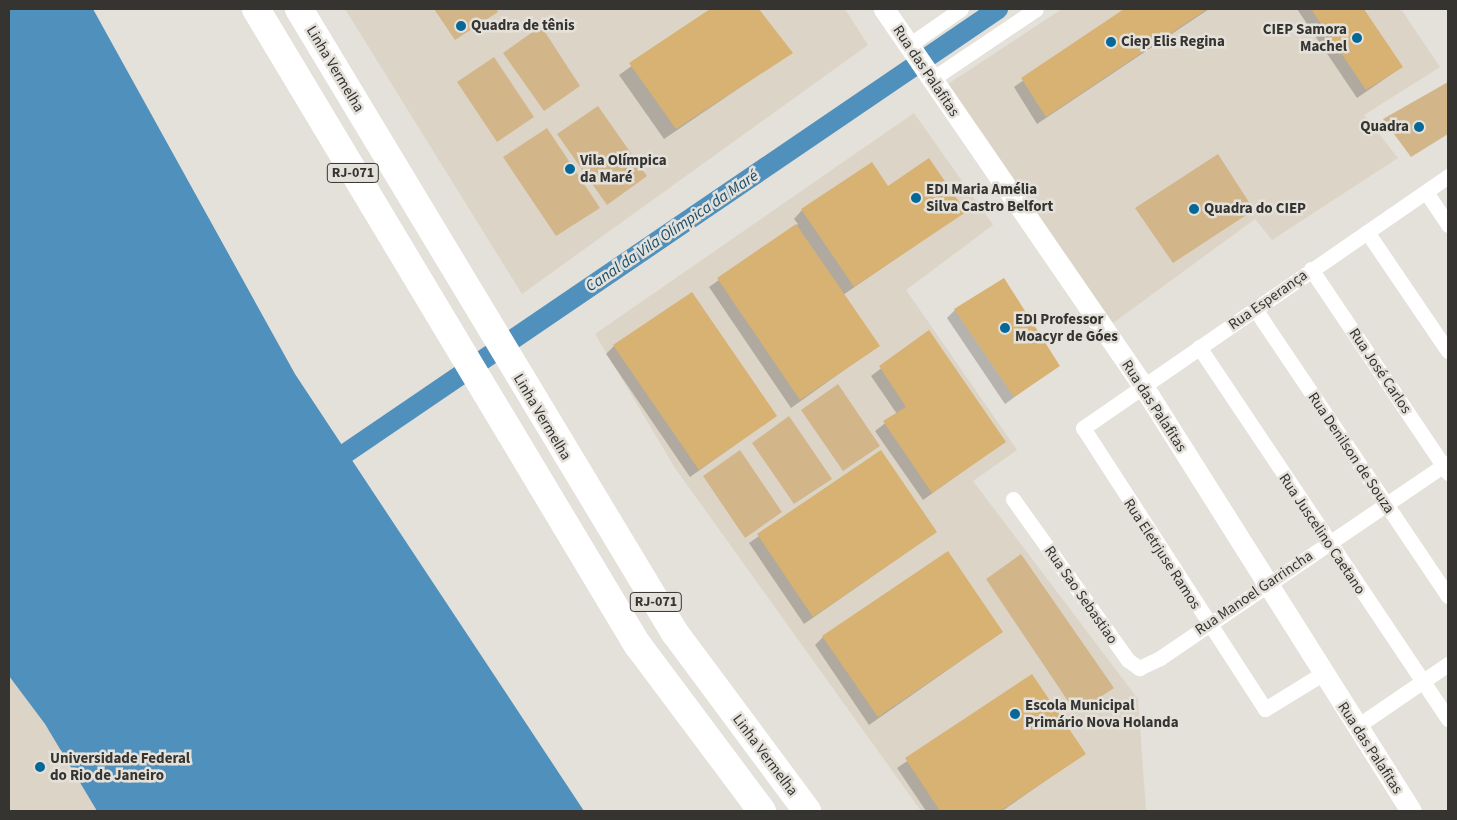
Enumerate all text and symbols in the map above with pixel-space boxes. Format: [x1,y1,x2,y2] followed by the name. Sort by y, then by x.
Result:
[471,17,575,35] place label: Quadra de tênis
[455,20,467,32] marker: Quadra de tênis
[1263,20,1347,55] place label: CIEP Samora Machel
[889,22,963,120] street label: Rua das Palafitas
[302,23,368,115] street label: Linha Vermelha
[1351,32,1363,44] marker: CIEP Samora Machel
[1121,33,1225,51] place label: Ciep Elis Regina
[1105,36,1117,48] marker: Ciep Elis Regina
[1360,118,1409,136] place label: Quadra
[1413,121,1425,133] marker: Quadra
[580,151,667,186] place label: Vila Olímpica da Maré
[327,162,379,184] road number: RJ-071
[564,163,576,175] marker: Vila Olímpica da Maré
[582,166,762,296] water label: Canal da Vila Olímpica da Maré
[926,180,1053,215] place label: EDI Maria Amélia Silva Castro Belfort
[910,192,922,204] marker: EDI Maria Amélia Silva Castro Belfort
[1204,200,1306,218] place label: Quadra do CIEP
[1188,203,1200,215] marker: Quadra do CIEP
[1225,266,1311,334] street label: Rua Esperança
[1015,310,1118,345] place label: EDI Professor Moacyr de Góes
[999,322,1011,334] marker: EDI Professor Moacyr de Góes
[1345,325,1415,417] street label: Rua José Carlos
[1118,357,1190,455] street label: Rua das Palafitas
[509,371,575,463] street label: Linha Vermelha
[1304,389,1398,517] street label: Rua Denilson de Souza
[1275,470,1369,598] street label: Rua Juscelino Caetano
[1120,495,1204,613] street label: Rua Eletrjuse Ramos
[1041,543,1121,647] street label: Rua Sao Sebastiao
[1192,547,1316,639] street label: Rua Manoel Garrincha
[630,590,682,614] road number: RJ-071
[1025,696,1179,731] place label: Escola Municipal Primário Nova Holanda
[1334,699,1406,797] street label: Rua das Palafitas
[1009,708,1021,720] marker: Escola Municipal Primário Nova Holanda
[728,711,802,799] street label: Linha Vermelha
[50,749,190,784] place label: Universidade Federal do Rio de Janeiro
[34,761,46,773] marker: Universidade Federal do Rio de Janeiro

